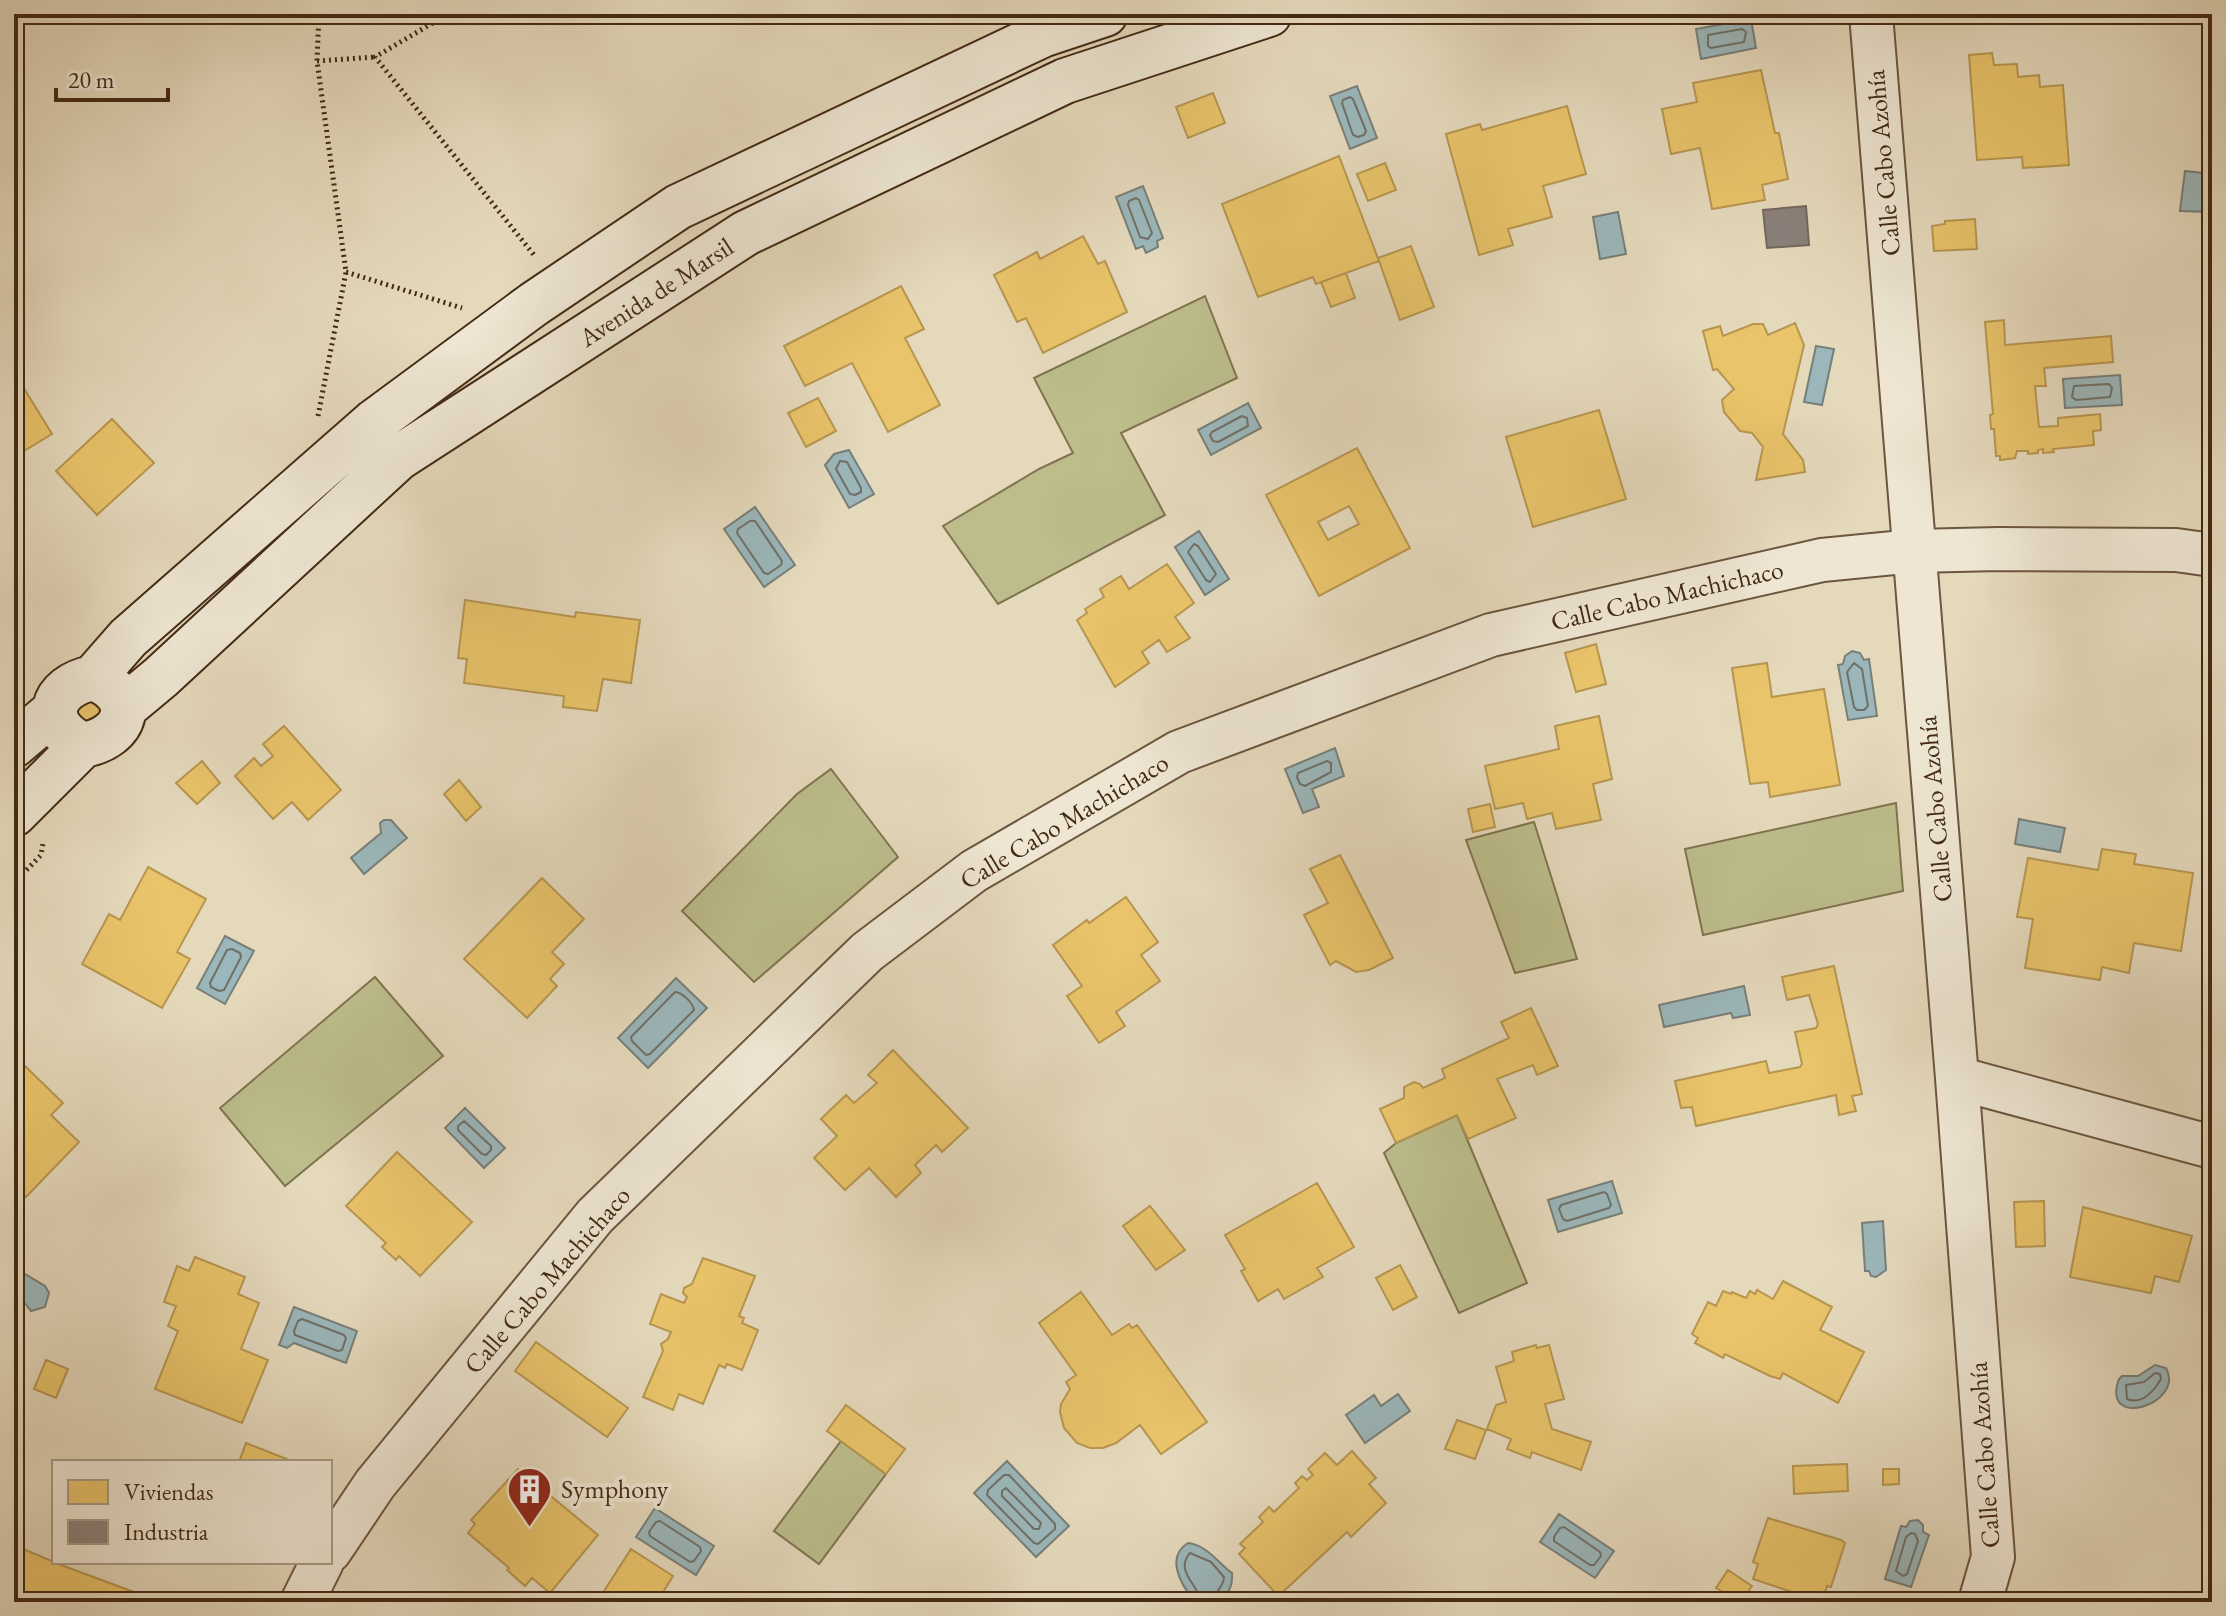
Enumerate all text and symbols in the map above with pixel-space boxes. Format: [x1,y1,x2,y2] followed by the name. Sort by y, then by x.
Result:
[56,52,168,102] scale bar
[68,64,115,95] text: 20 m
[1858,68,1908,258] street label: Calle Cabo Azohía
[572,229,740,355] street label: Avenida de Marsil
[1547,552,1787,638] street label: Calle Cabo Machichaco
[1910,714,1960,904] street label: Calle Cabo Azohía
[953,745,1175,897] street label: Calle Cabo Machichaco
[456,1179,638,1381] street label: Calle Cabo Machichaco
[1960,1360,2007,1549] street label: Calle Cabo Azohía
[52,1460,332,1564] legend
[506,1465,554,1528] building icon: Symphony
[561,1472,669,1506] place label: Symphony
[124,1476,213,1507] text: Viviendas
[124,1516,209,1547] text: Industria

